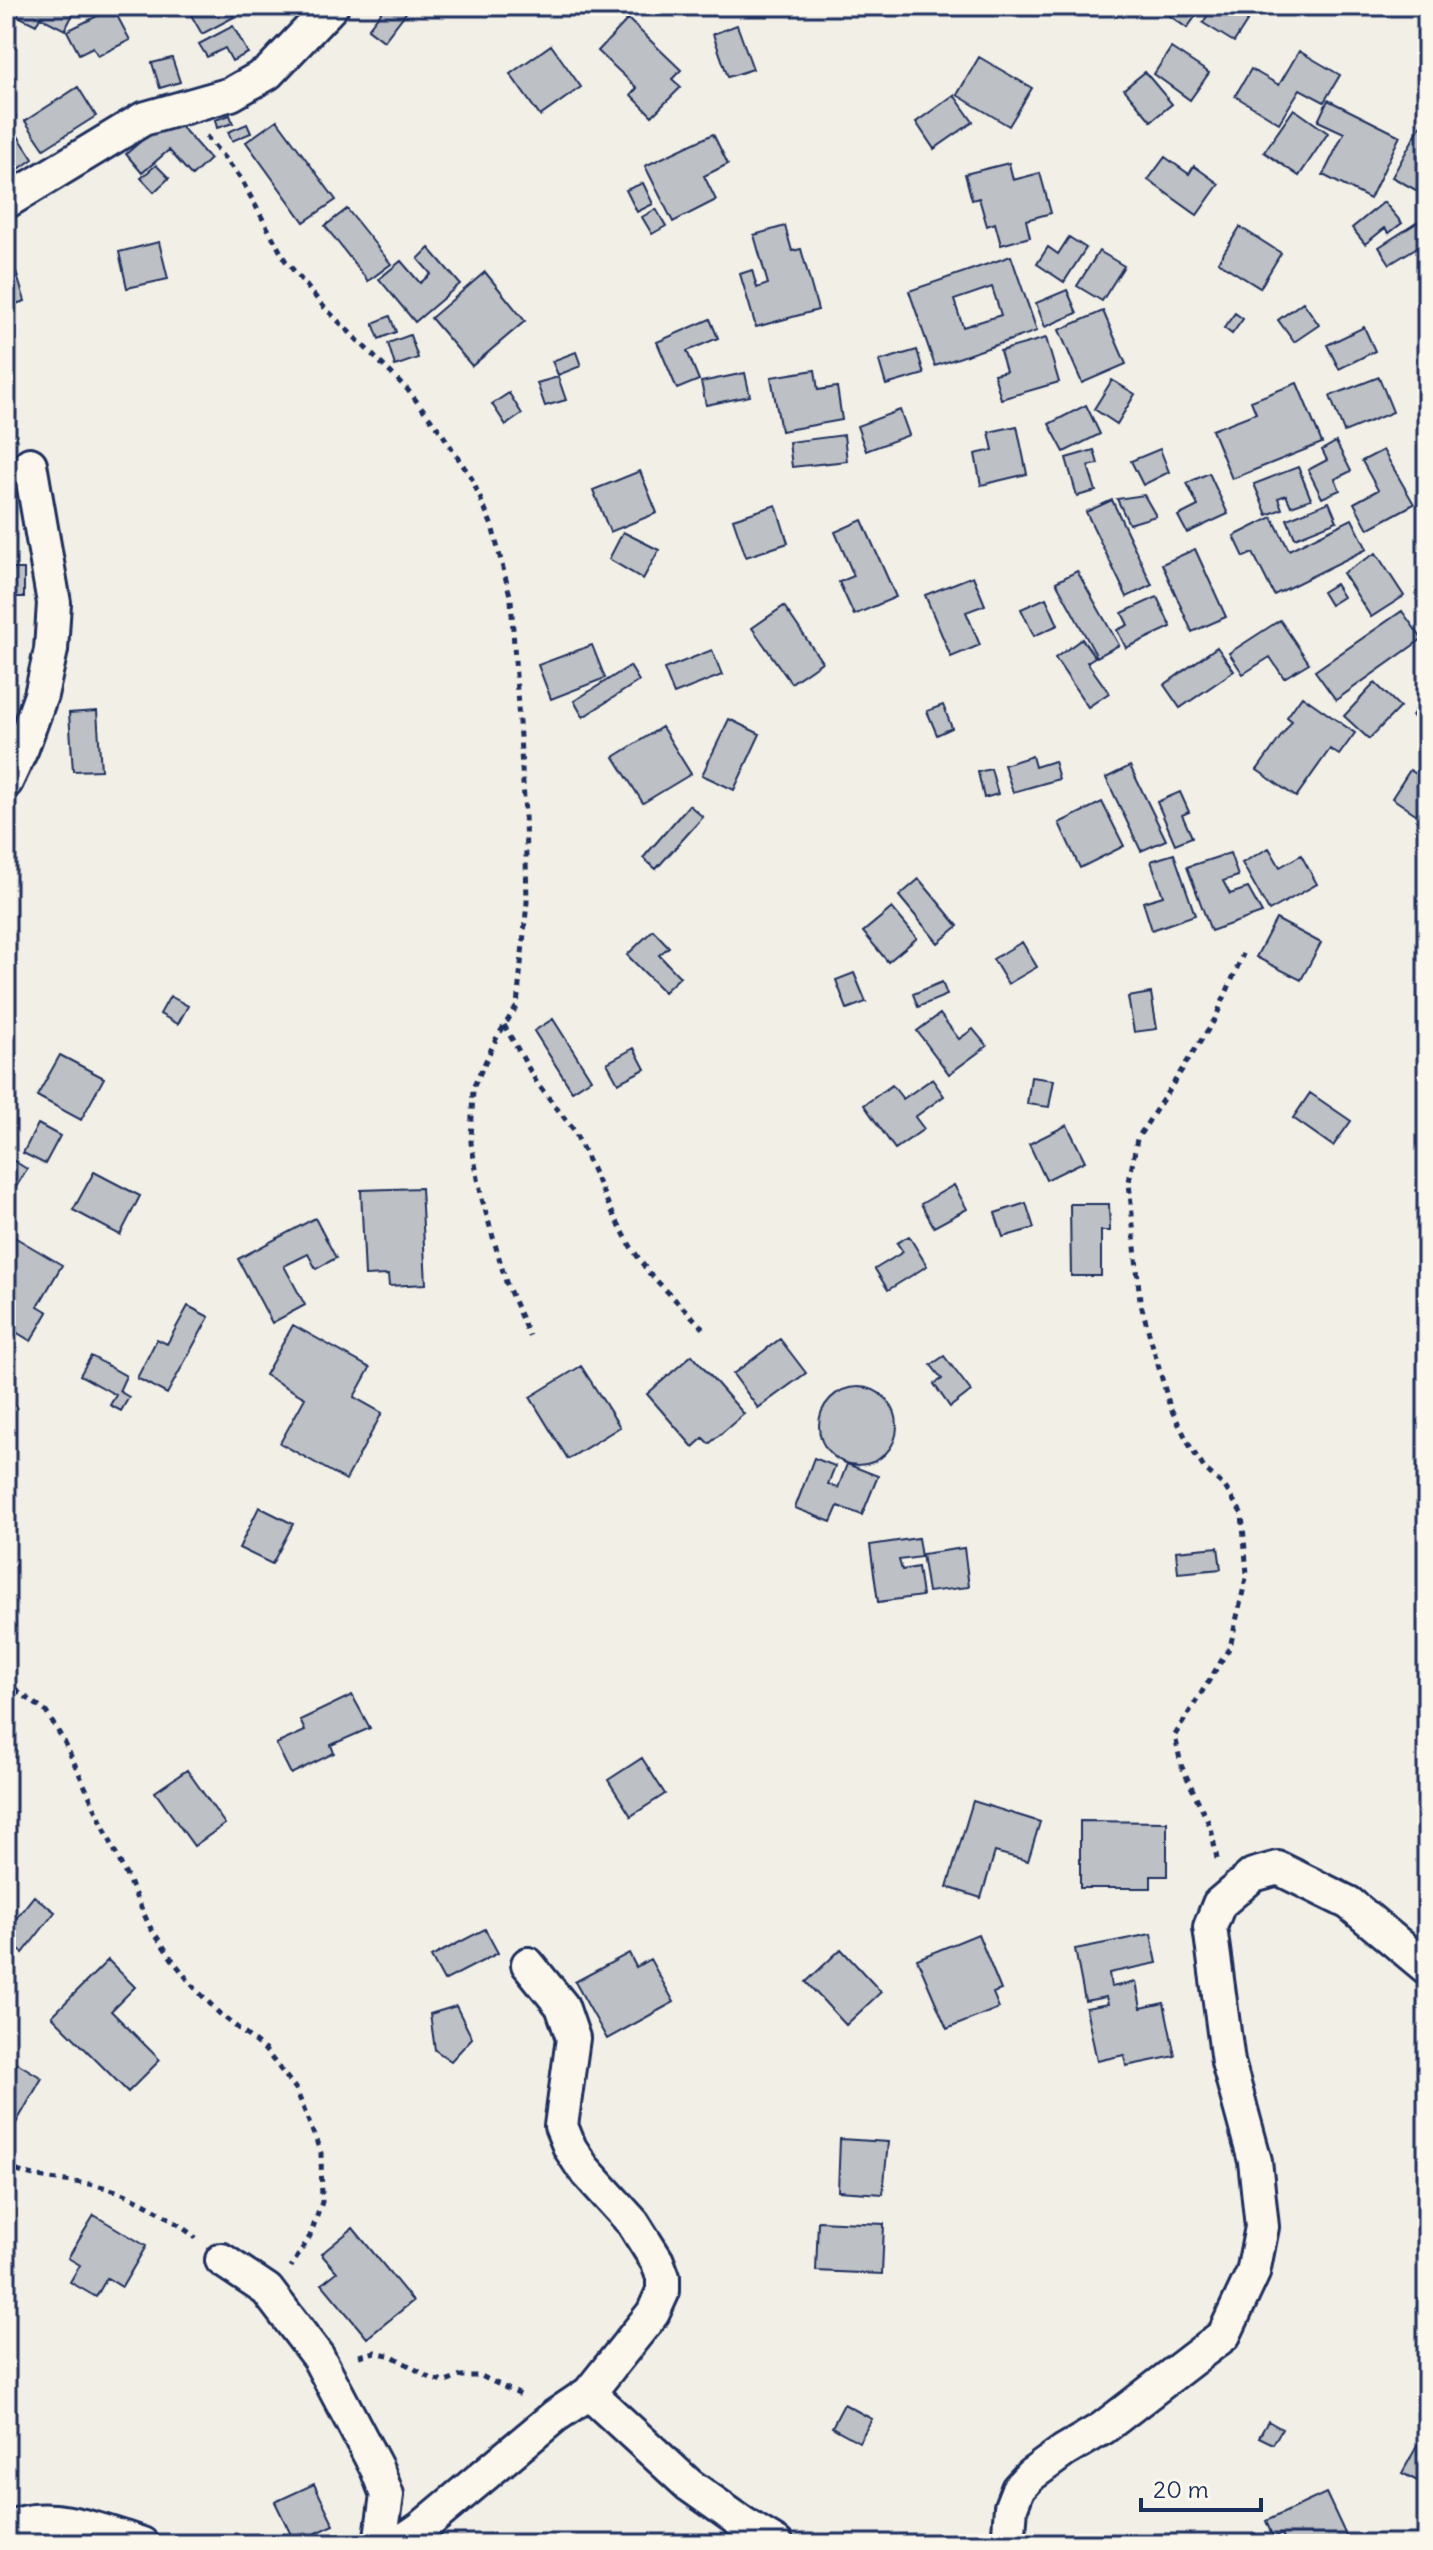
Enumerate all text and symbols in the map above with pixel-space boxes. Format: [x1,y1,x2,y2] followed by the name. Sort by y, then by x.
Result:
[1141,2462,1261,2512] scale bar
[1153,2474,1209,2504] text: 20 m

